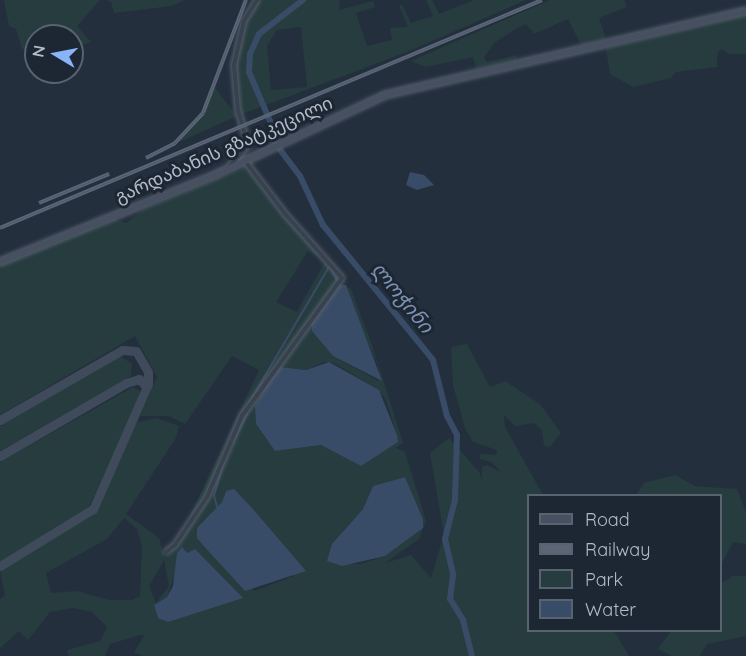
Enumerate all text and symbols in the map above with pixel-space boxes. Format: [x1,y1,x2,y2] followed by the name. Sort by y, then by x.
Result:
[24,24,84,84] north arrow
[27,44,49,59] text: N
[112,92,336,208] street label: გარდაბანის გზატკეცილი
[367,257,439,337] water label: ლოჭინი
[527,494,722,632] legend
[585,508,630,531] text: Road
[585,538,651,561] text: Railway
[585,568,623,591] text: Park
[585,598,636,621] text: Water

